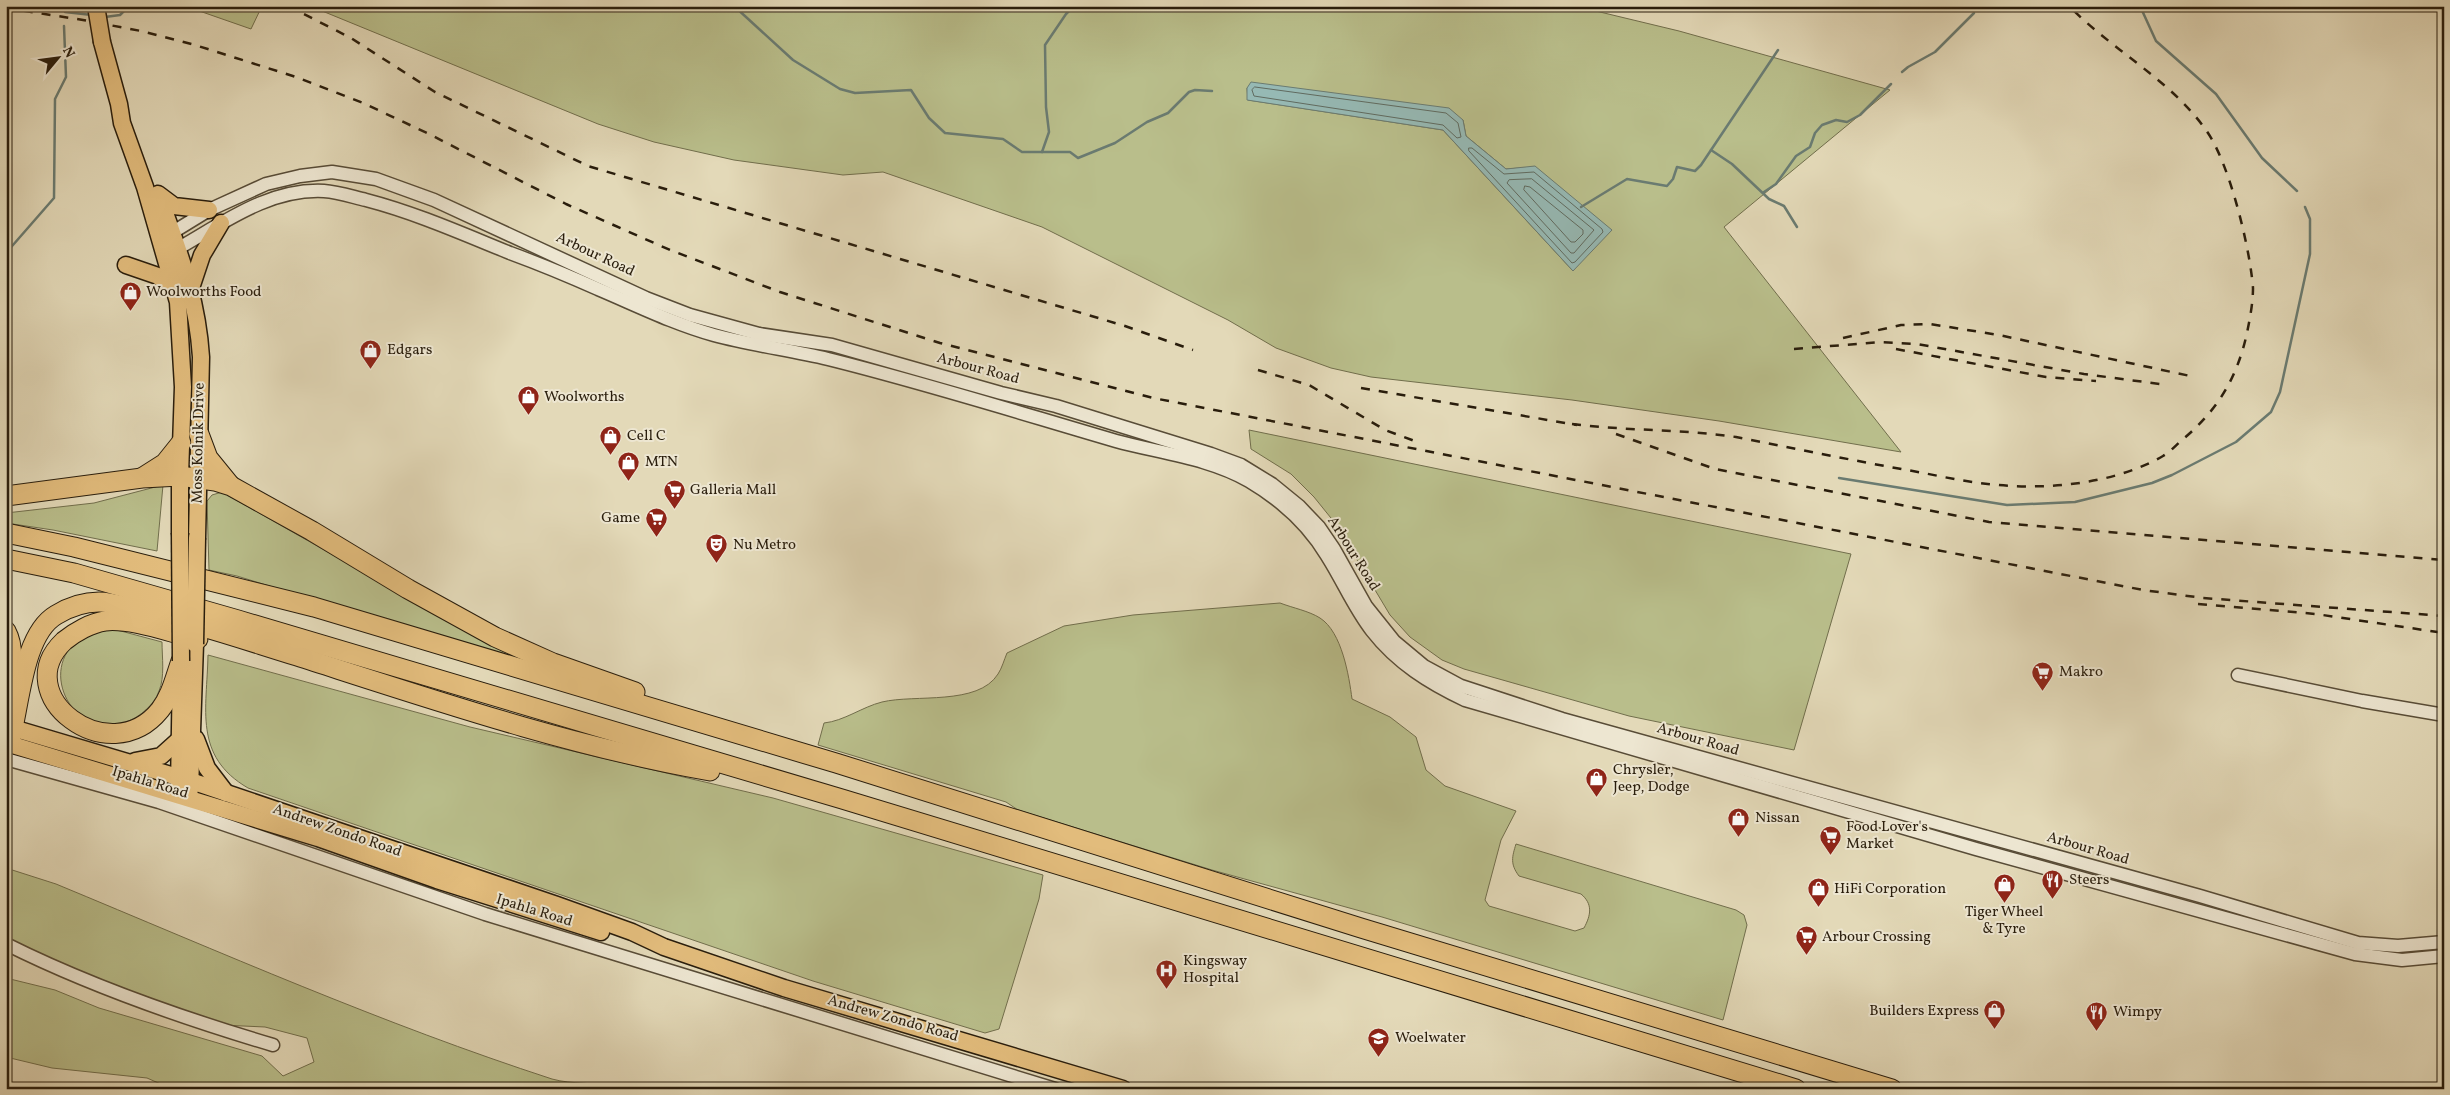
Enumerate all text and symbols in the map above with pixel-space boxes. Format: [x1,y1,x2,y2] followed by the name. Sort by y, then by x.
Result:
[32,32,82,82] north arrow
[57,43,79,61] text: N
[552,228,638,282] street label: Arbour Road
[118,280,142,311] shop icon: Woolworths Food
[146,282,262,303] place label: Woolworths Food
[359,338,383,369] shop icon: Edgars
[387,340,432,361] place label: Edgars
[934,348,1022,390] street label: Arbour Road
[187,382,211,504] street label: Moss Kolnik Drive
[516,385,540,416] shop icon: Woolworths
[544,387,625,408] place label: Woolworths
[599,424,623,455] shop icon: Cell C
[627,426,666,447] place label: Cell C
[617,450,641,481] shop icon: MTN
[645,452,678,473] place label: MTN
[662,478,686,509] supermarket icon: Galleria Mall
[690,480,776,501] place label: Galleria Mall
[644,506,668,537] supermarket icon: Game
[601,508,640,529] place label: Game
[1322,513,1384,595] street label: Arbour Road
[705,533,729,564] theatre icon: Nu Metro
[733,535,796,556] place label: Nu Metro
[2031,660,2055,691] supermarket icon: Makro
[2059,662,2103,683] place label: Makro
[1654,718,1742,762] street label: Arbour Road
[1613,760,1690,798] place label: Chrysler, Jeep, Dodge
[109,761,191,805] street label: Ipahla Road
[1585,767,1609,798] shop icon: Chrysler, Jeep, Dodge
[270,799,404,863] street label: Andrew Zondo Road
[1727,806,1751,837] shop icon: Nissan
[1755,808,1800,829] place label: Nissan
[1846,817,1928,855] place label: Food Lover's Market
[1818,824,1842,855] supermarket icon: Food Lover's Market
[2044,827,2132,871] street label: Arbour Road
[2041,868,2065,899] restaurant icon: Steers
[2069,870,2109,891] place label: Steers
[1992,872,2016,903] shop icon: Tiger Wheel & Tyre
[1806,877,1830,908] shop icon: HiFi Corporation
[1834,879,1946,900] place label: HiFi Corporation
[493,889,575,933] street label: Ipahla Road
[1965,902,2043,940] place label: Tiger Wheel & Tyre
[1794,925,1818,956] supermarket icon: Arbour Crossing
[1822,927,1931,948] place label: Arbour Crossing
[1183,951,1247,989] place label: Kingsway Hospital
[1155,958,1179,989] hospital icon: Kingsway Hospital
[825,990,961,1048] street label: Andrew Zondo Road
[1983,999,2007,1030] shop icon: Builders Express
[2085,1000,2109,1031] restaurant icon: Wimpy
[1869,1001,1979,1022] place label: Builders Express
[2113,1002,2162,1023] place label: Wimpy
[1367,1026,1391,1057] school or university icon: Woelwater
[1395,1028,1466,1049] place label: Woelwater

